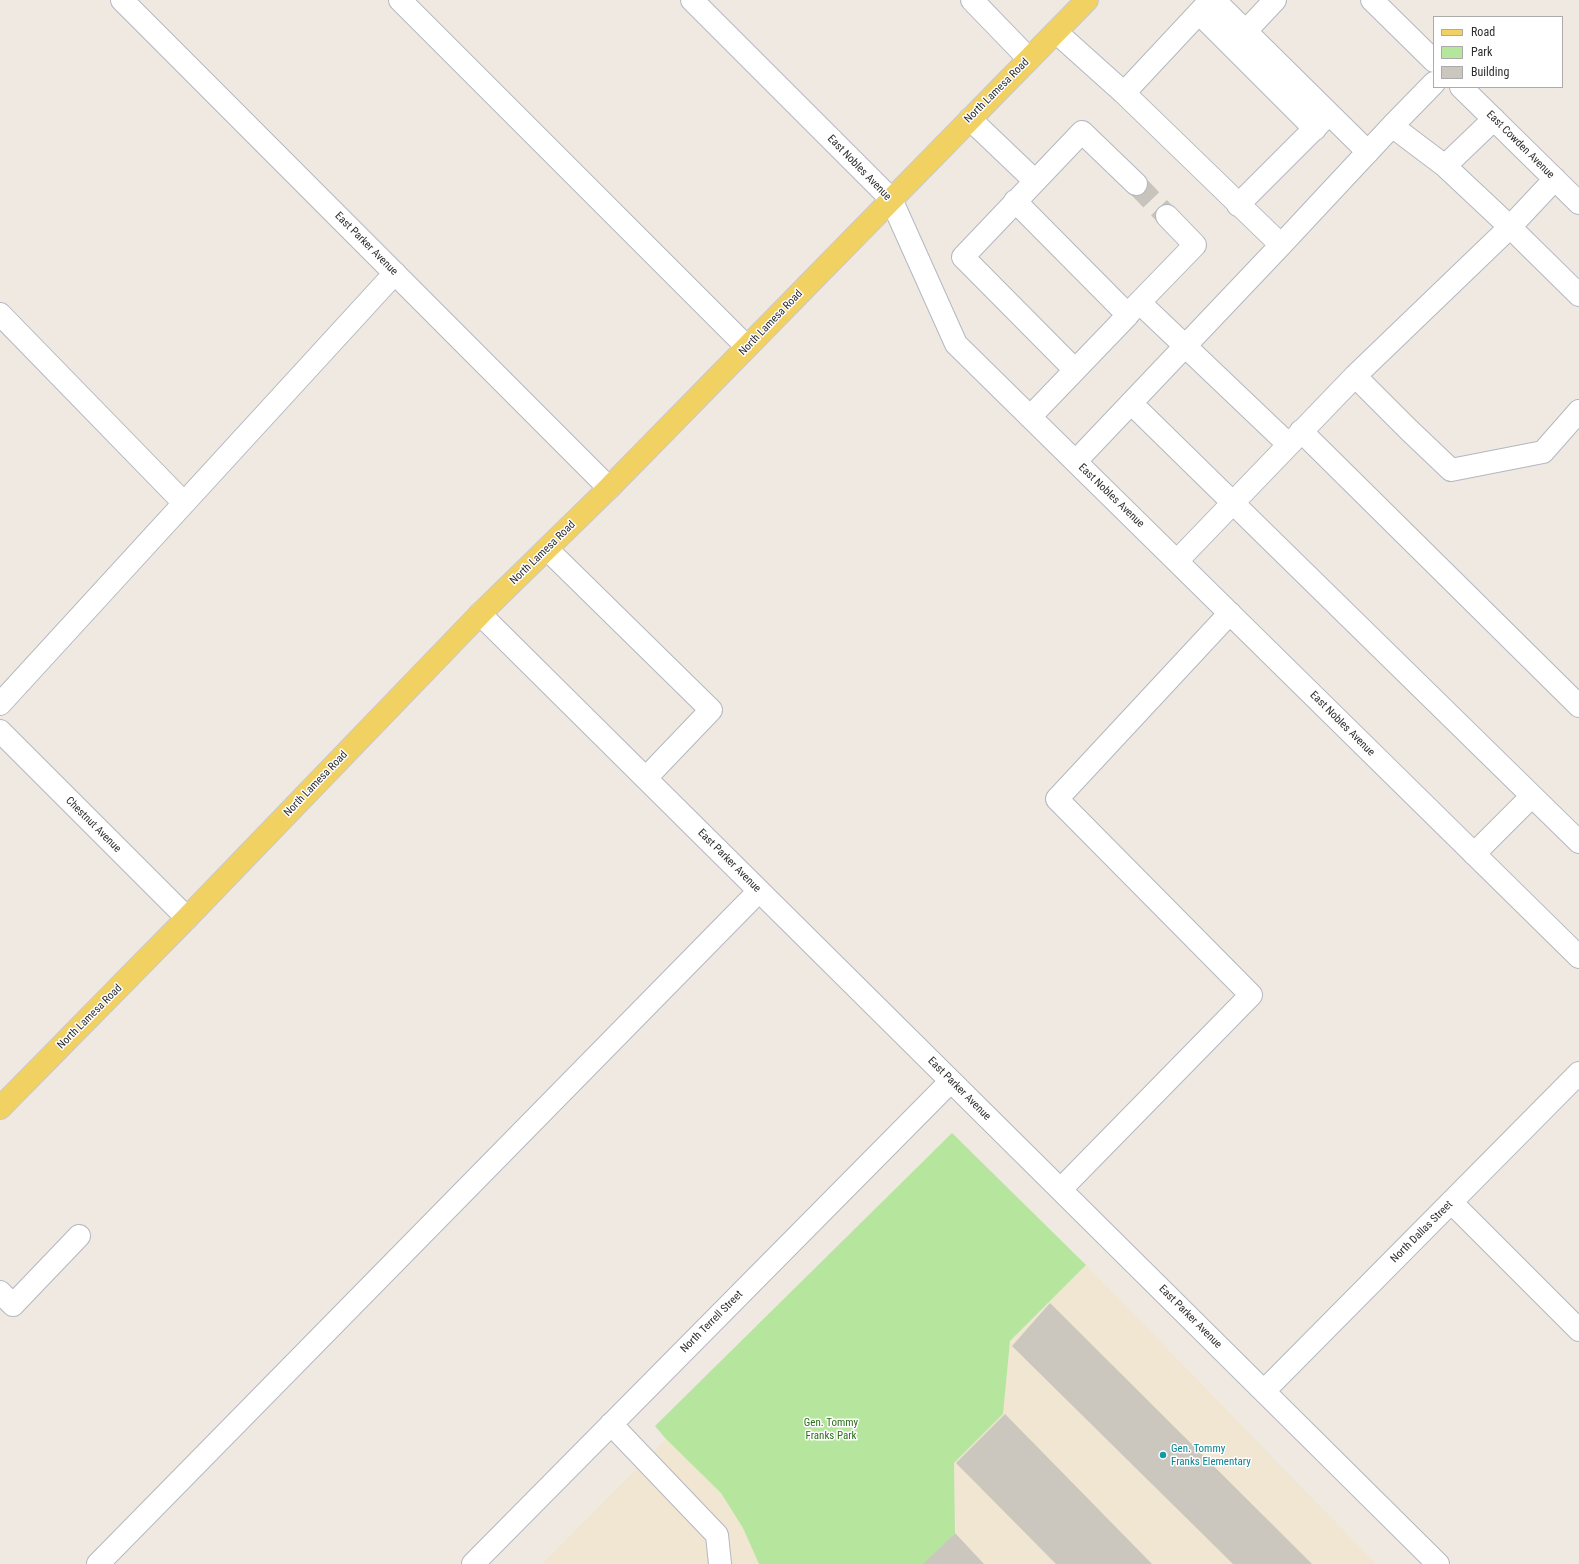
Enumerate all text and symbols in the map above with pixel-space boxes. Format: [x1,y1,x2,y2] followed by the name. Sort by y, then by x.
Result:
[1433,16,1563,88] legend
[1471,25,1495,39] text: Road
[1471,45,1492,59] text: Park
[962,56,1032,126] street label: North Lamesa Road
[1471,65,1509,79] text: Building
[1483,108,1557,182] street label: East Cowden Avenue
[824,132,894,204] street label: East Nobles Avenue
[332,210,400,278] street label: East Parker Avenue
[736,288,806,358] street label: North Lamesa Road
[1075,461,1147,531] street label: East Nobles Avenue
[508,518,578,588] street label: North Lamesa Road
[1307,689,1377,759] street label: East Nobles Avenue
[281,749,351,819] street label: North Lamesa Road
[62,794,124,856] street label: Chestnut Avenue
[695,827,763,895] street label: East Parker Avenue
[55,982,125,1052] street label: North Lamesa Road
[925,1055,993,1123] street label: East Parker Avenue
[1388,1198,1456,1266] street label: North Dallas Street
[1156,1283,1224,1351] street label: East Parker Avenue
[678,1288,746,1356] street label: North Terrell Street
[804,1416,858,1442] park label: Gen. Tommy Franks Park
[1171,1442,1251,1468] place label: Gen. Tommy Franks Elementary
[1158,1450,1168,1460] marker: Gen. Tommy Franks Elementary

